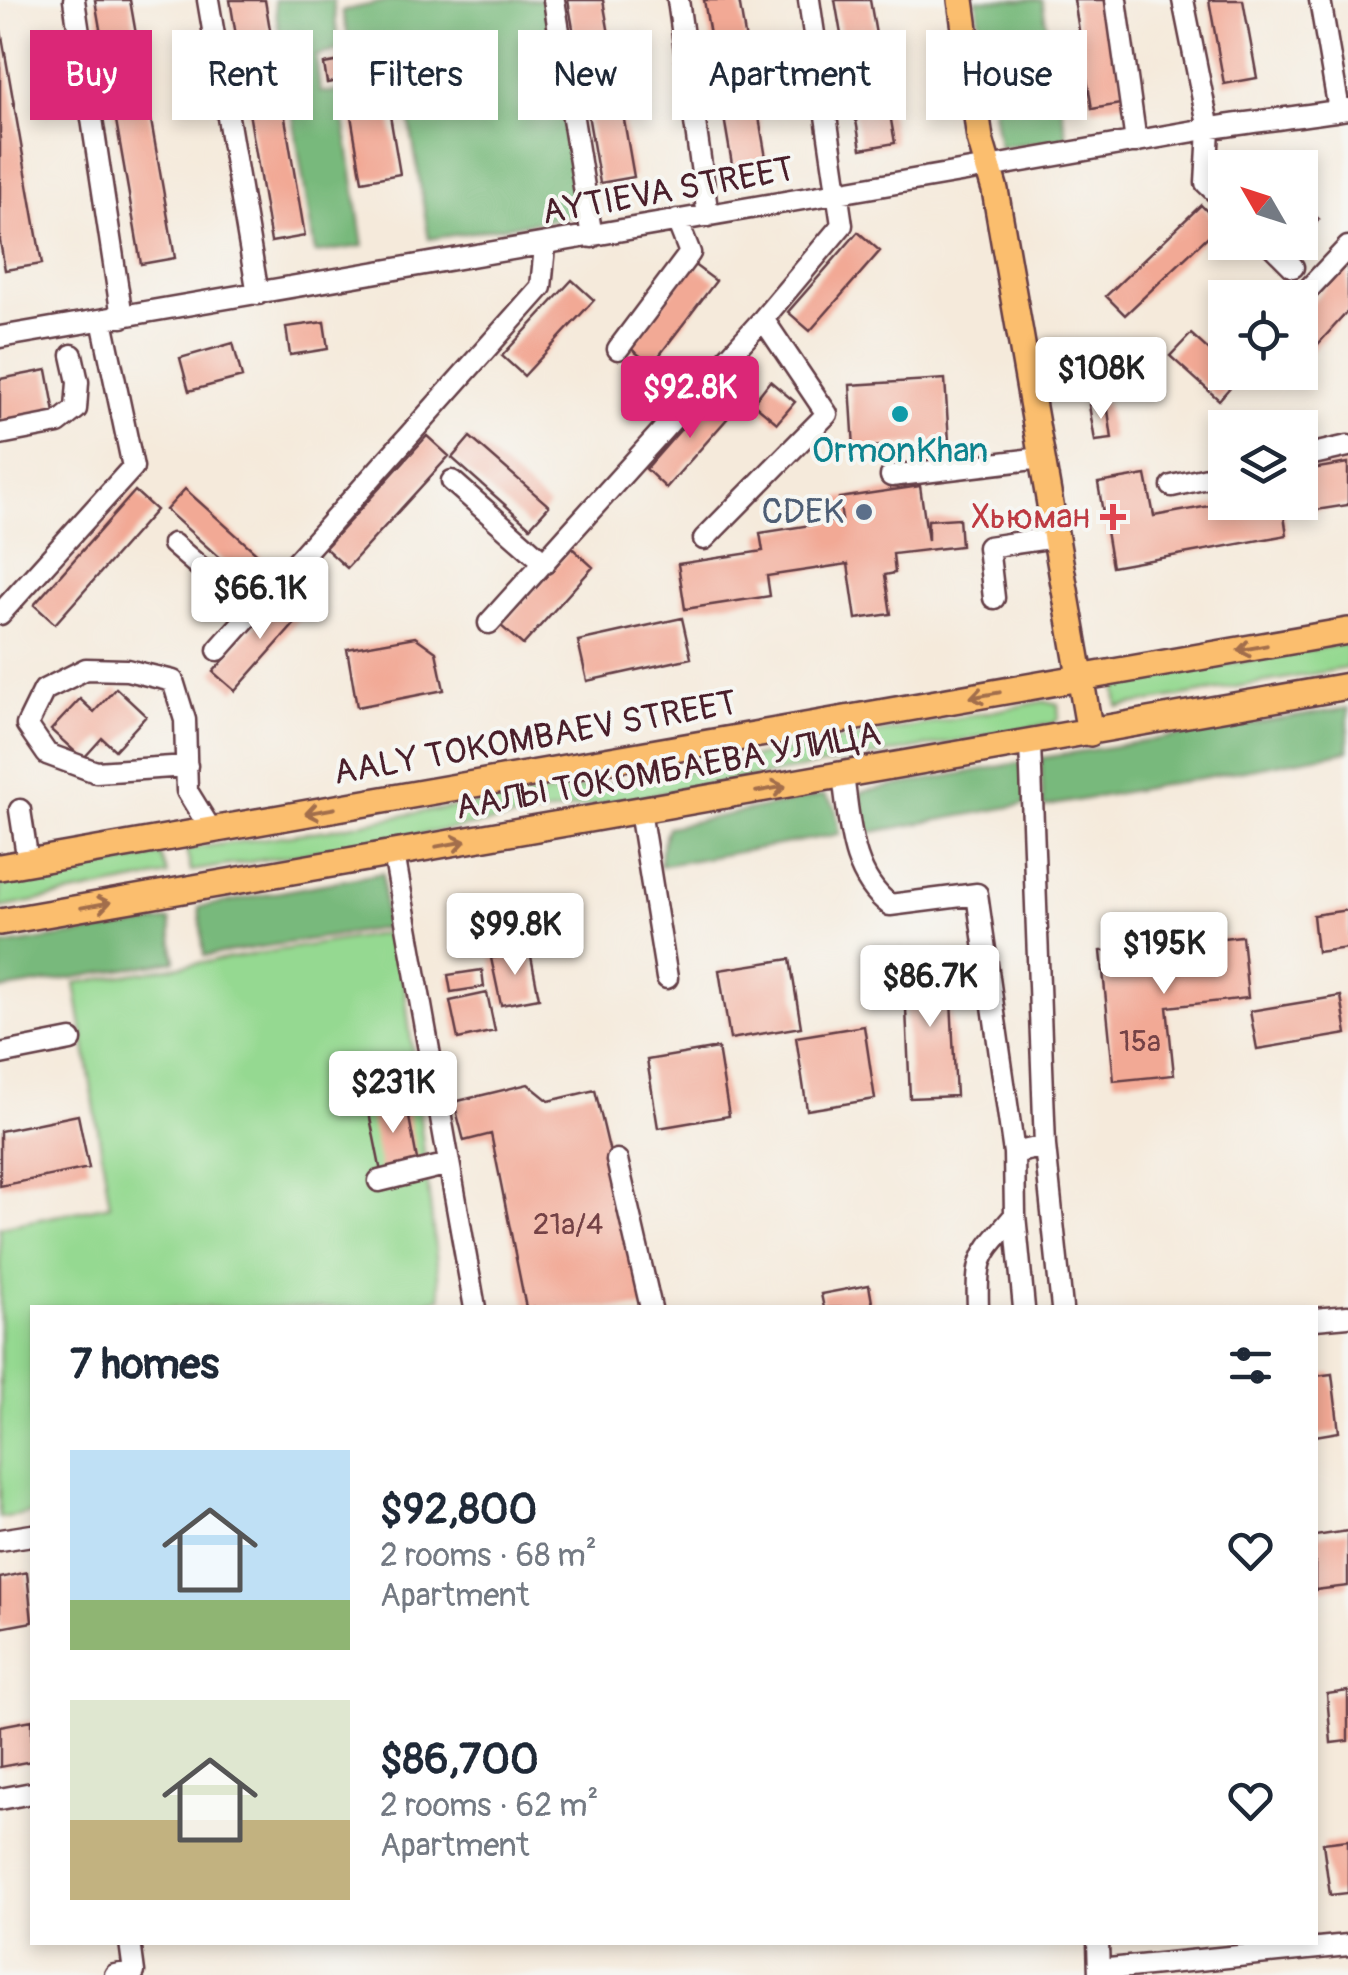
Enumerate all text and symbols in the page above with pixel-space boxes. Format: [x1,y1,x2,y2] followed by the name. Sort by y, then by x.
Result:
[30,30,152,120] chip: Buy
[172,30,313,120] chip: Rent
[333,30,498,120] chip: Filters
[518,30,652,120] chip: New
[672,30,906,120] chip: Apartment
[926,30,1087,120] chip: House
[539,147,797,235] street label: AYTIEVA STREET
[1208,150,1318,260] north arrow
[1208,150,1318,520] map controls
[1208,280,1318,390] button: locate
[1031,337,1171,422] pin: $108K
[1057,349,1145,389] text: $108K
[609,356,771,441] pin: $92.8K
[643,368,737,408] text: $92.8K
[889,403,911,425] marker: OrmonKhan
[1208,410,1318,520] button: layers
[812,429,988,473] place label: OrmonKhan
[762,490,844,534] place label: CDEK
[971,495,1090,539] place label: Хьюман
[853,501,875,523] marker: CDEK
[1100,504,1126,530] marker: Хьюман
[179,557,341,642] pin: $66.1K
[213,569,307,609] text: $66.1K
[1236,639,1269,658] one-way arrow
[330,681,740,795] street label: AALY TOKOMBAEV STREET
[970,686,1002,705] one-way arrow
[452,712,884,830] street label: ААЛЫ ТОКОМБАЕВА УЛИЦА
[754,779,787,798] one-way arrow
[305,802,337,821] one-way arrow
[434,834,467,853] one-way arrow
[434,893,596,978] pin: $99.8K
[79,895,112,914] one-way arrow
[469,905,561,945] text: $99.8K
[1094,912,1234,997] pin: $195K
[1123,924,1205,964] text: $195K
[849,945,1011,1030] pin: $86.7K
[882,957,978,997] text: $86.7K
[1119,1023,1161,1060] house number: 15а
[323,1051,463,1136] pin: $231K
[351,1063,435,1103] text: $231K
[533,1206,603,1243] house number: 21а/4
[1223,1338,1278,1393] icon: filters
[70,1339,219,1391] text: 7 homes
[380,1484,537,1536] text: $92,800
[150,1490,270,1610] icon: home
[1223,1523,1278,1578] icon: heart
[380,1536,597,1576] text: 2 rooms · 68 m²
[380,1576,529,1616] text: Apartment
[380,1734,539,1786] text: $86,700
[150,1740,270,1860] icon: home
[1223,1773,1278,1828] icon: heart
[380,1786,598,1826] text: 2 rooms · 62 m²
[380,1826,529,1866] text: Apartment

